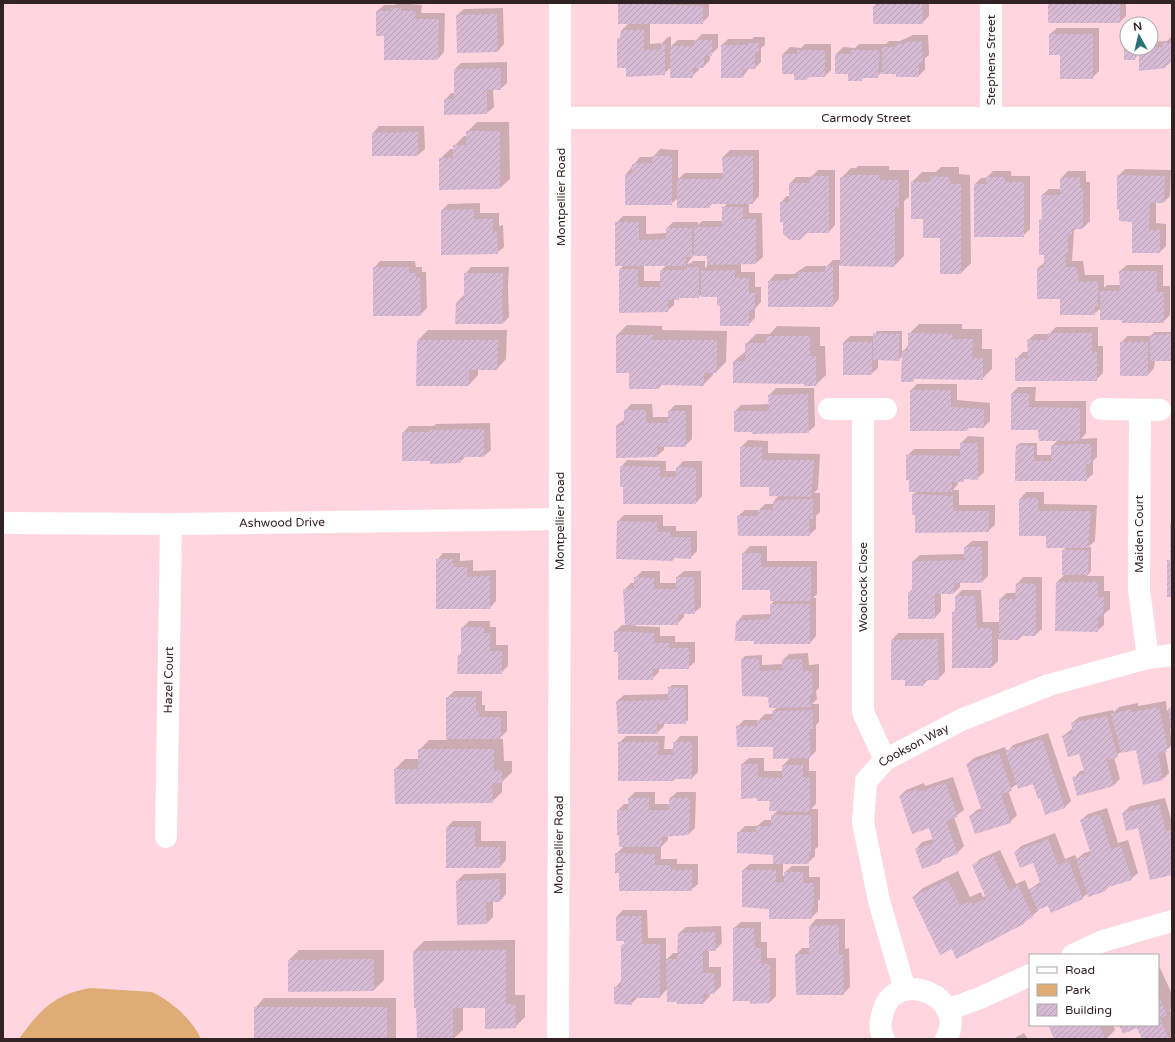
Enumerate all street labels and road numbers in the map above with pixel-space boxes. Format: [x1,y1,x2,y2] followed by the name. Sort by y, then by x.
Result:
[984,14,998,105] street label: Stephens Street
[821,111,911,125] street label: Carmody Street
[554,148,568,246] street label: Montpellier Road
[553,472,567,570] street label: Montpellier Road
[1132,495,1146,573] street label: Maiden Court
[239,515,325,530] street label: Ashwood Drive
[856,542,870,632] street label: Woolcock Close
[161,646,176,713] street label: Hazel Court
[875,720,952,770] street label: Cookson Way
[552,796,566,894] street label: Montpellier Road

